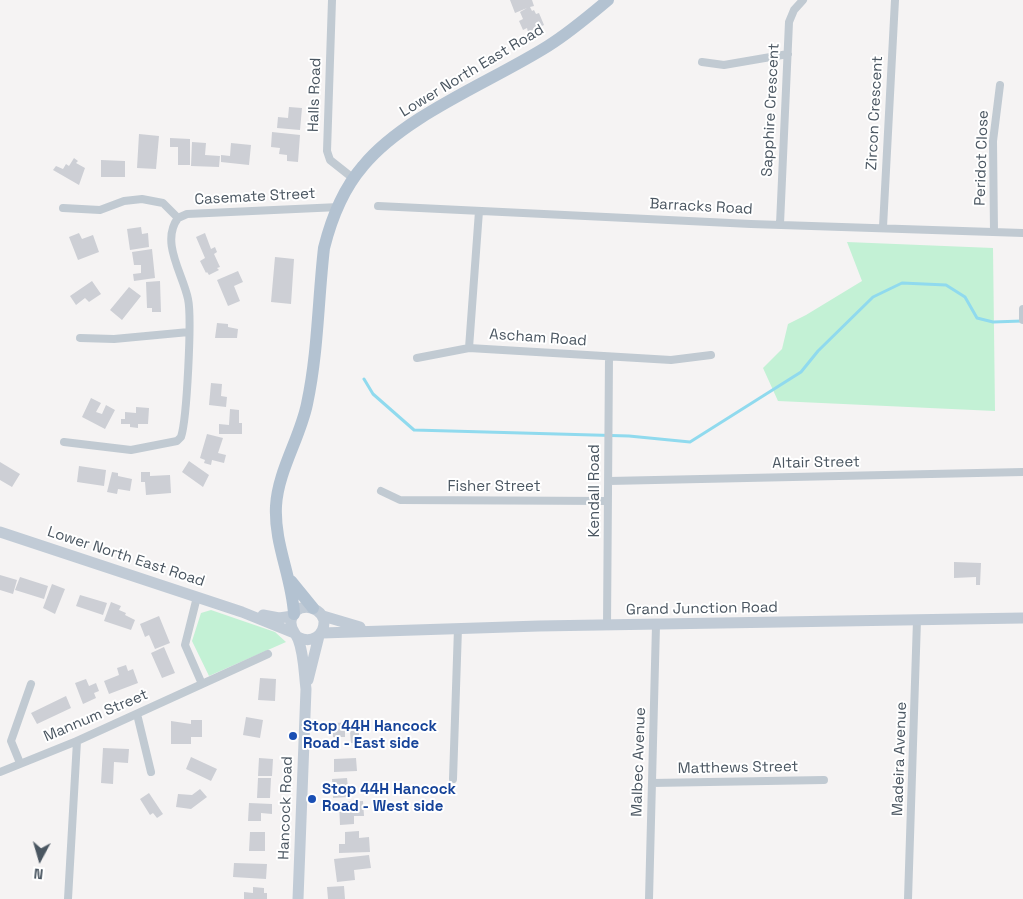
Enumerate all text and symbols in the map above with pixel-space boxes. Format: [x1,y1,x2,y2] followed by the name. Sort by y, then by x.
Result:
[397,21,547,121] street label: Lower North East Road
[759,43,783,177] street label: Sapphire Crescent
[863,55,887,171] street label: Zircon Crescent
[305,58,325,132] street label: Halls Road
[971,110,993,206] street label: Peridot Close
[194,185,316,209] street label: Casemate Street
[649,195,753,219] street label: Barracks Road
[489,326,587,350] street label: Ascham Road
[586,444,604,538] street label: Kendall Road
[772,453,860,473] street label: Altair Street
[447,478,541,496] street label: Fisher Street
[45,523,207,591] street label: Lower North East Road
[626,599,778,619] street label: Grand Junction Road
[41,686,151,746] street label: Mannum Street
[889,701,911,817] street label: Madeira Avenue
[628,707,650,817] street label: Malbec Avenue
[303,718,437,753] place label: Stop 44H Hancock Road - East side
[287,730,299,742] marker: Stop 44H Hancock Road - East side
[275,756,297,860] street label: Hancock Road
[677,758,799,778] street label: Matthews Street
[322,781,456,816] place label: Stop 44H Hancock Road - West side
[306,793,318,805] marker: Stop 44H Hancock Road - West side
[15,834,65,884] north arrow
[33,864,44,883] text: N

